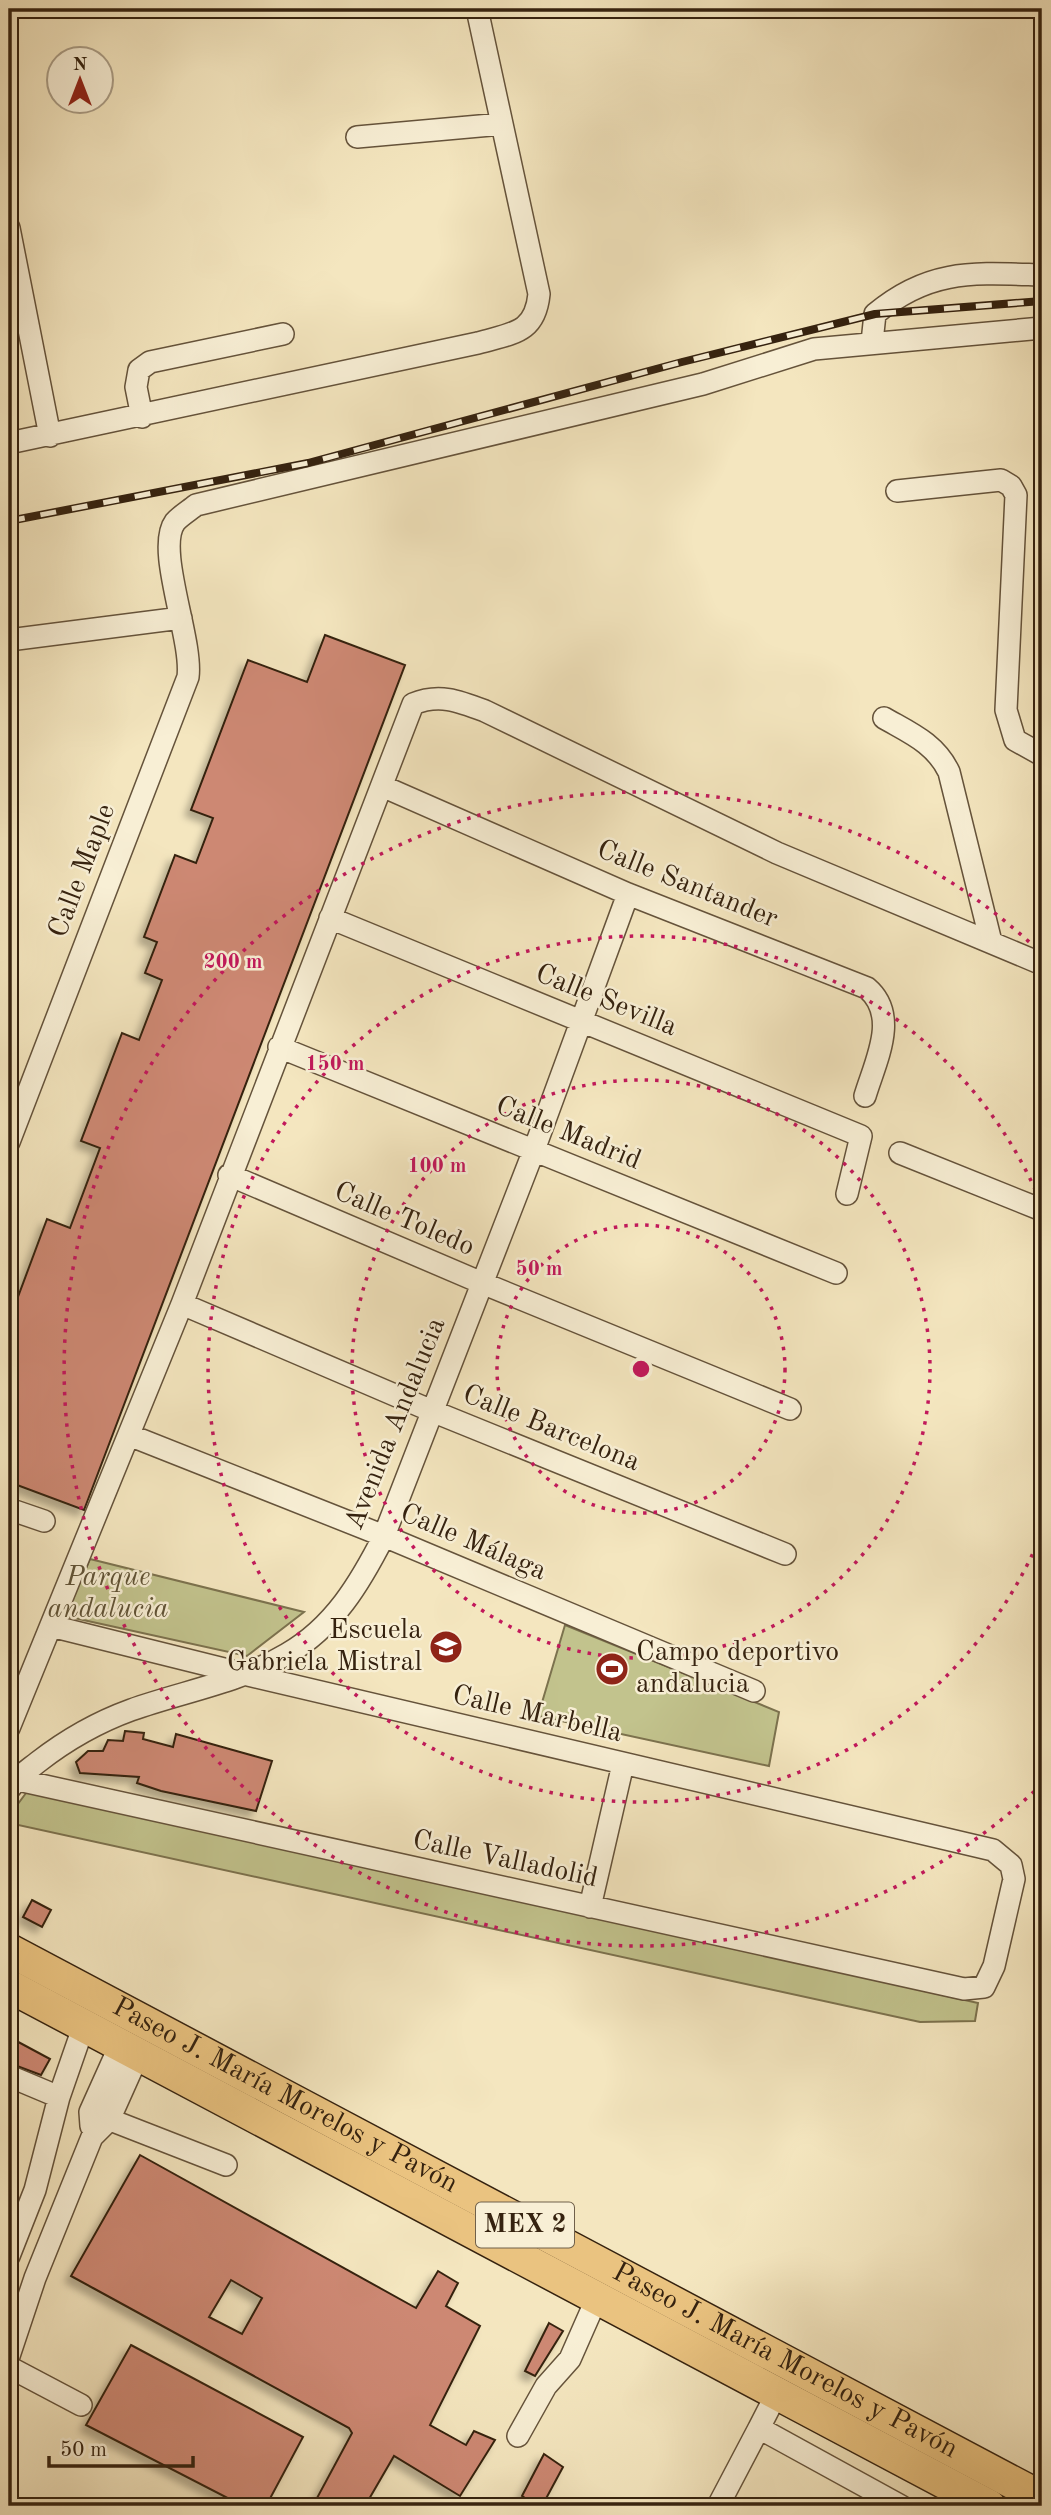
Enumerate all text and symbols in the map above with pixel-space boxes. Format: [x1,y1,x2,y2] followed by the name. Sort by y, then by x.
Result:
[46,46,116,116] north arrow
[73,56,88,75] text: N
[45,800,121,942] street label: Calle Maple
[593,836,781,934] street label: Calle Santander
[203,952,263,973] text: 200 m
[531,960,681,1042] street label: Calle Sevilla
[305,1054,365,1075] text: 150 m
[491,1092,645,1176] street label: Calle Madrid
[407,1156,467,1177] text: 100 m
[330,1178,478,1262] street label: Calle Toledo
[515,1259,563,1280] text: 50 m
[341,1314,451,1534] street label: Avenida Andalucia
[629,1357,653,1381] centre of rings
[458,1381,644,1477] street label: Calle Barcelona
[396,1500,550,1586] street label: Calle Málaga
[47,1564,169,1624] park label: Parque andalucia
[227,1617,422,1677] place label: Escuela Gabriela Mistral
[427,1628,465,1666] school or university icon: Escuela Gabriela Mistral
[636,1639,839,1699] place label: Campo deportivo andalucia
[593,1650,631,1688] sports icon: Campo deportivo andalucia
[449,1682,625,1748] street label: Calle Marbella
[410,1827,600,1893] street label: Calle Valladolid
[107,1993,462,2199] street label: Paseo J. María Morelos y Pavón
[476,2202,574,2248] road number: MEX 2
[607,2259,962,2464] street label: Paseo J. María Morelos y Pavón
[49,2424,192,2468] scale bar
[60,2440,107,2461] text: 50 m

